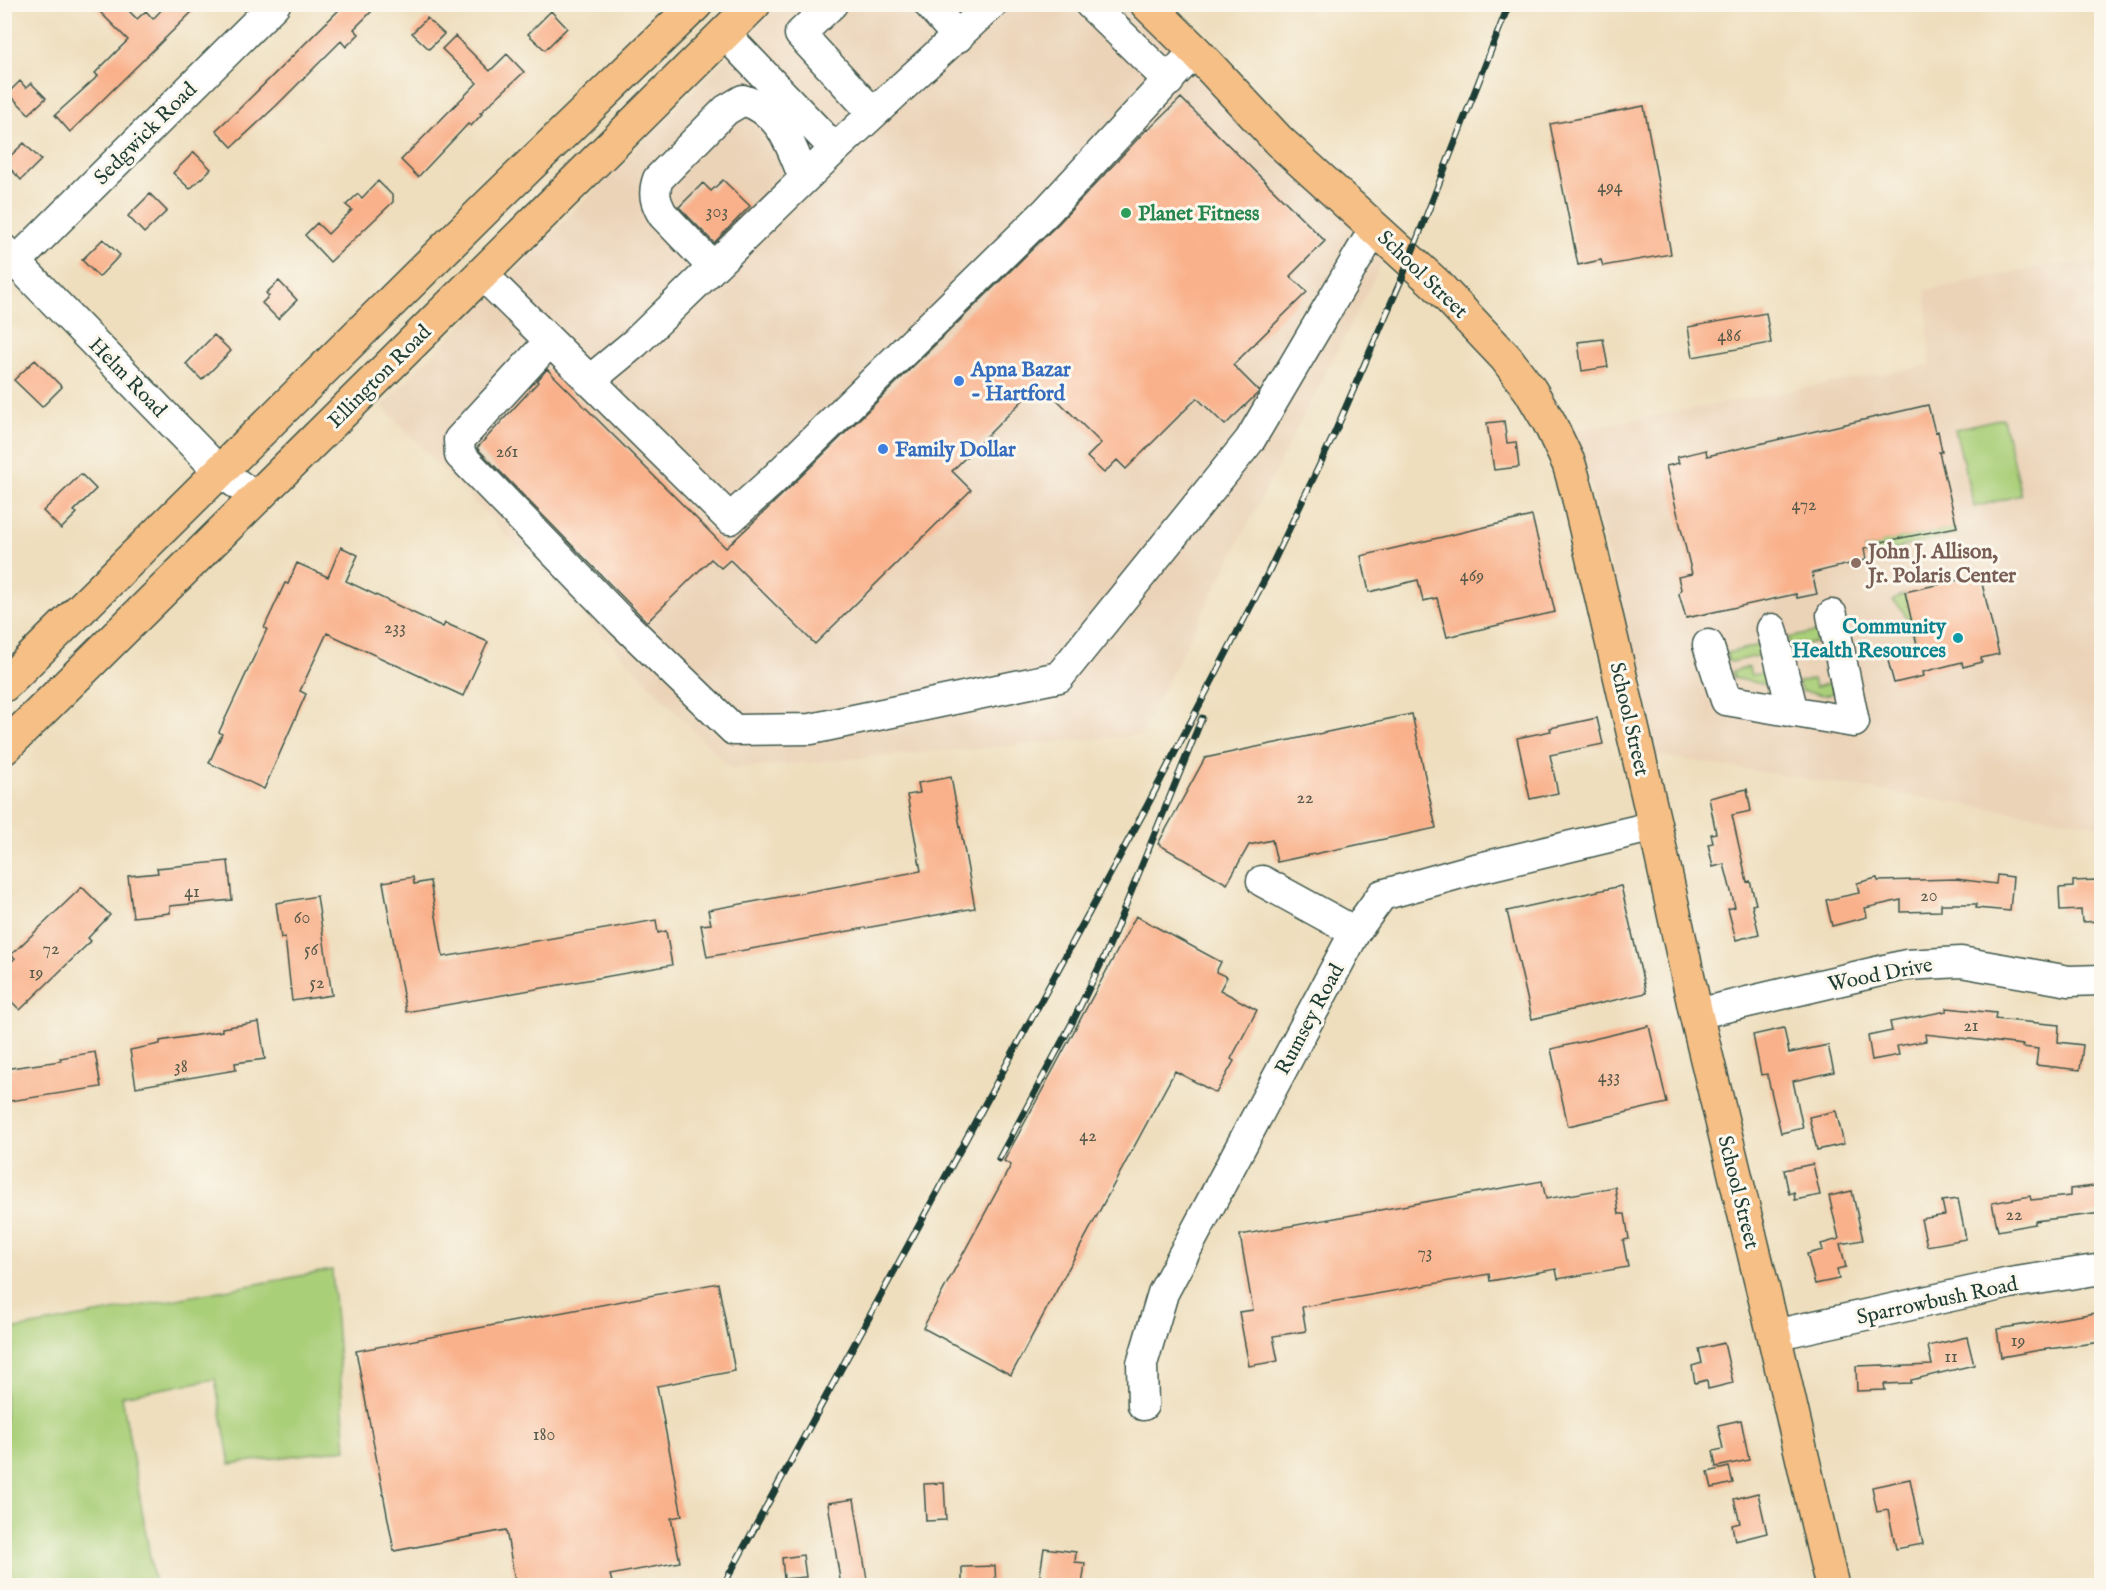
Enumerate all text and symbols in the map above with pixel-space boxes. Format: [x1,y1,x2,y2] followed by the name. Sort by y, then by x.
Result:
[89,76,204,191] street label: Sedgwick Road
[1597,176,1623,199] house number: 494
[706,201,728,224] house number: 303
[1138,201,1259,228] place label: Planet Fitness
[1119,206,1133,220] marker: Planet Fitness
[1371,225,1473,325] street label: School Street
[322,319,438,435] street label: Ellington Road
[1717,325,1741,348] house number: 486
[82,332,172,424] street label: Helm Road
[970,357,1071,408] place label: Apna Bazar - Hartford
[952,374,966,388] marker: Apna Bazar - Hartford
[895,437,1016,464] place label: Family Dollar
[496,441,518,464] house number: 261
[876,442,890,456] marker: Family Dollar
[1791,494,1817,517] house number: 472
[1865,539,2016,590] place label: John J. Allison, Jr. Polaris Center
[1849,556,1863,570] marker: John J. Allison, Jr. Polaris Center
[1460,565,1484,588] house number: 469
[1792,614,1947,665] place label: Community Health Resources
[384,617,406,640] house number: 233
[1951,631,1965,645] marker: Community Health Resources
[1602,660,1655,779] street label: School Street
[1297,787,1313,810] house number: 22
[184,881,200,904] house number: 41
[1920,885,1938,908] house number: 20
[294,907,310,930] house number: 60
[43,938,59,961] house number: 72
[304,939,318,962] house number: 56
[1826,952,1935,999] street label: Wood Drive
[1270,959,1351,1080] street label: Rumsey Road
[29,962,43,985] house number: 19
[310,972,324,995] house number: 52
[1963,1015,1979,1038] house number: 21
[174,1056,188,1079] house number: 38
[1598,1066,1620,1089] house number: 433
[1079,1125,1097,1148] house number: 42
[1710,1133,1765,1252] street label: School Street
[2006,1204,2022,1227] house number: 22
[1417,1242,1433,1265] house number: 73
[1854,1271,2021,1332] street label: Sparrowbush Road
[2011,1330,2025,1353] house number: 19
[1944,1346,1958,1369] house number: 11
[533,1424,555,1447] house number: 180

